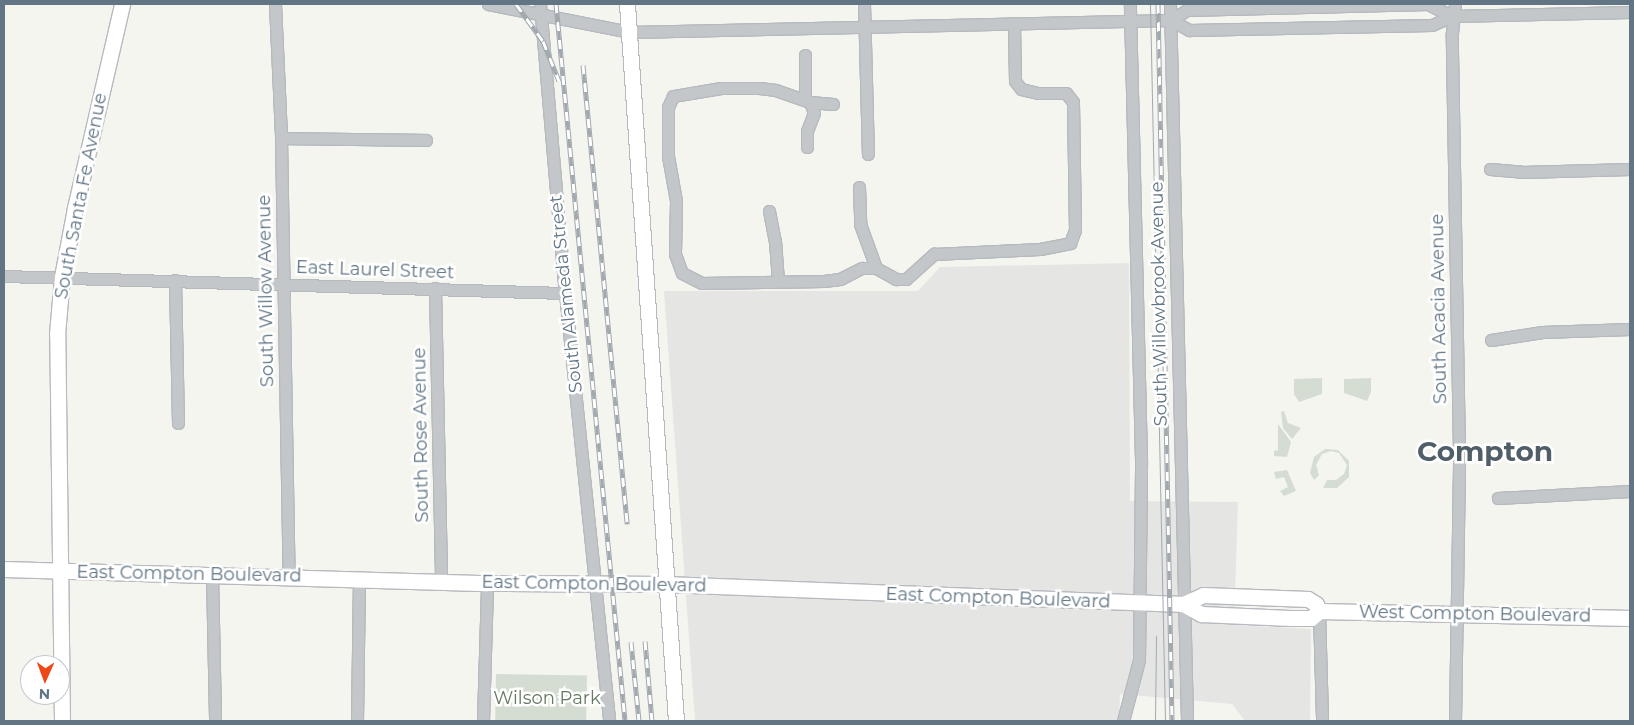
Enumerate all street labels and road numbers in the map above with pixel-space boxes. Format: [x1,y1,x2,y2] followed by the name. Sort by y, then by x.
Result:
[50,91,112,301] street label: South Santa Fe Avenue
[1146,181,1172,427] street label: South Willowbrook Avenue
[545,194,587,394] street label: South Alameda Street
[254,195,278,387] street label: South Willow Avenue
[1427,214,1451,404] street label: South Acacia Avenue
[295,256,455,284] street label: East Laurel Street
[409,347,433,523] street label: South Rose Avenue
[76,561,302,587] street label: East Compton Boulevard
[481,571,707,597] street label: East Compton Boulevard
[885,583,1111,613] street label: East Compton Boulevard
[1359,601,1591,627] street label: West Compton Boulevard

